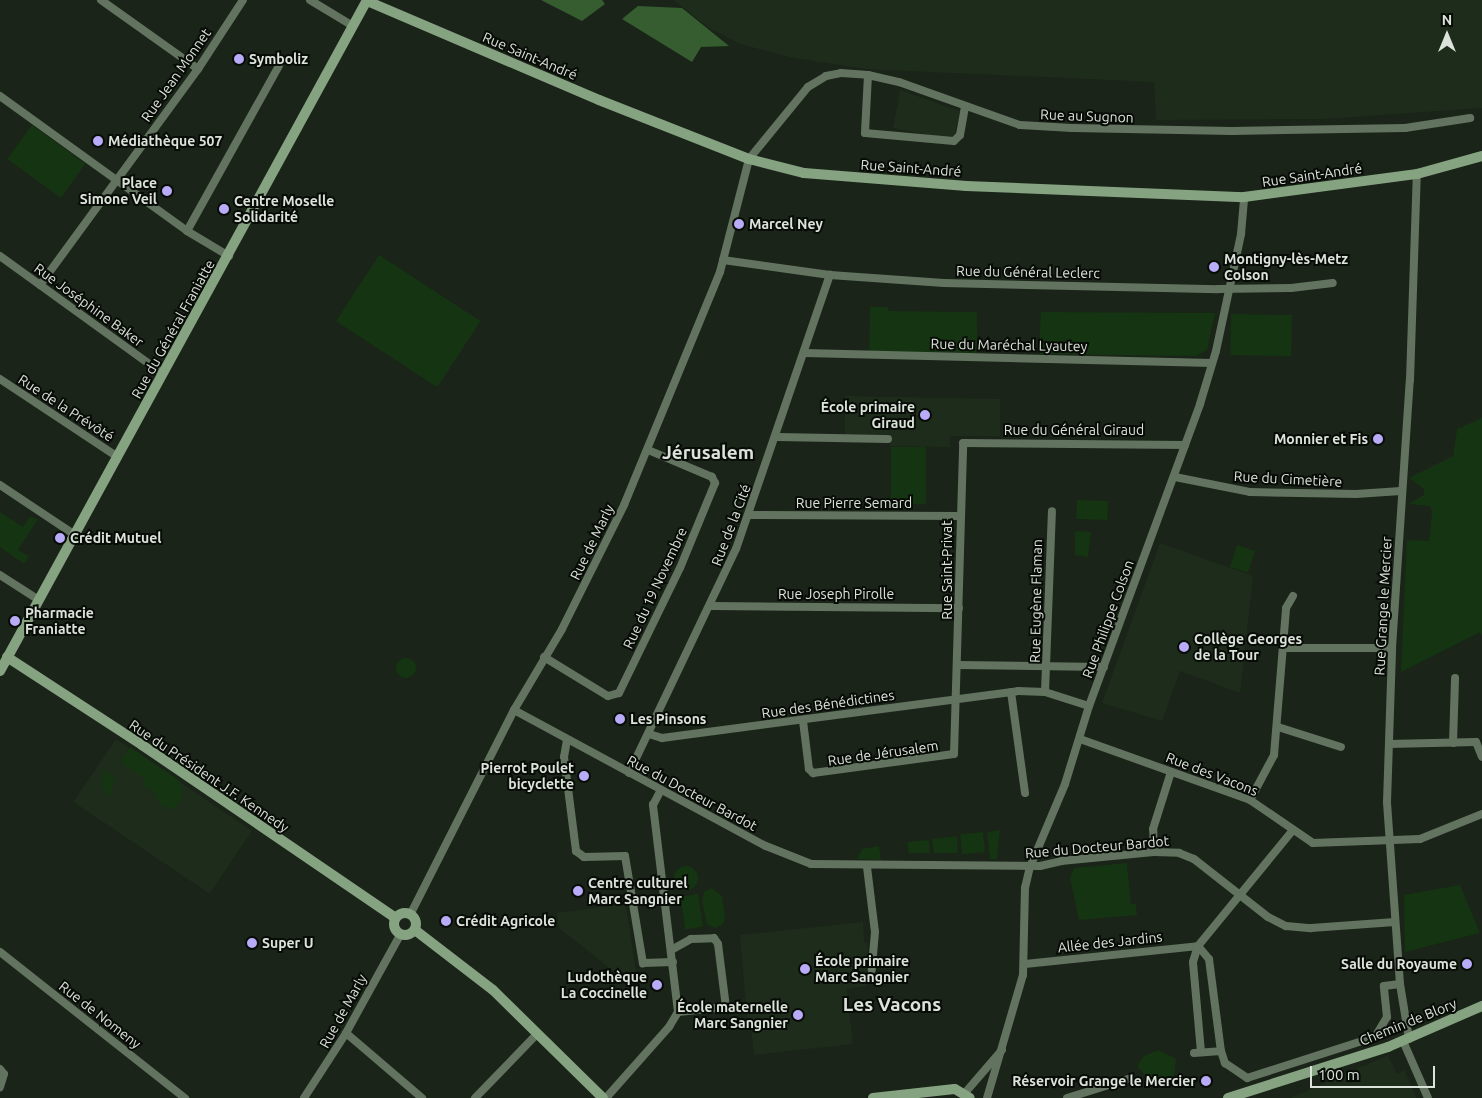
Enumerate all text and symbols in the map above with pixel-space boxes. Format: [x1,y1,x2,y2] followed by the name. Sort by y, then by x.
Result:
[1422,10,1472,60] north arrow
[1442,12,1452,28] text: N
[138,25,214,125] street label: Rue Jean Monnet
[480,29,580,83] street label: Rue Saint-André
[249,51,308,67] place label: Symboliz
[233,53,245,65] marker: Symboliz
[1040,106,1134,126] street label: Rue au Sugnon
[108,133,222,149] place label: Médiathèque 507
[92,135,104,147] marker: Médiathèque 507
[860,156,962,180] street label: Rue Saint-André
[1261,160,1363,190] street label: Rue Saint-André
[80,175,157,208] place label: Place Simone Veil
[161,185,173,197] marker: Place Simone Veil
[234,193,334,226] place label: Centre Moselle Solidarité
[218,203,230,215] marker: Centre Moselle Solidarité
[749,216,823,232] place label: Marcel Ney
[733,218,745,230] marker: Marcel Ney
[1224,251,1348,284] place label: Montigny-lès-Metz Colson
[128,257,218,401] street label: Rue du Général Franiatte
[31,260,147,350] street label: Rue Joséphine Baker
[1208,261,1220,273] marker: Montigny-lès-Metz Colson
[956,262,1100,282] street label: Rue du Général Leclerc
[930,335,1088,355] street label: Rue du Maréchal Lyautey
[15,371,117,445] street label: Rue de la Prévôté
[821,399,915,432] place label: École primaire Giraud
[919,409,931,421] marker: École primaire Giraud
[1004,422,1144,438] street label: Rue du Général Giraud
[1274,431,1368,447] place label: Monnier et Fis
[1372,433,1384,445] marker: Monnier et Fis
[662,442,754,464] district label: Jérusalem
[1233,468,1343,490] street label: Rue du Cimetière
[708,482,754,568] street label: Rue de la Cité
[796,495,912,511] street label: Rue Pierre Semard
[567,502,617,582] street label: Rue de Marly
[939,520,955,620] street label: Rue Saint-Privat
[619,525,691,651] street label: Rue du 19 Novembre
[70,530,161,546] place label: Crédit Mutuel
[54,532,66,544] marker: Crédit Mutuel
[1371,536,1395,676] street label: Rue Grange le Mercier
[1027,539,1045,663] street label: Rue Eugène Flaman
[1079,558,1137,680] street label: Rue Philippe Colson
[778,586,894,602] street label: Rue Joseph Pirolle
[25,605,94,638] place label: Pharmacie Franiatte
[9,615,21,627] marker: Pharmacie Franiatte
[1194,631,1302,664] place label: Collège Georges de la Tour
[1178,641,1190,653] marker: Collège Georges de la Tour
[760,686,896,722] street label: Rue des Bénédictines
[630,711,706,727] place label: Les Pinsons
[614,713,626,725] marker: Les Pinsons
[126,716,292,836] street label: Rue du Président J.F. Kennedy
[827,737,939,769] street label: Rue de Jérusalem
[1164,749,1260,799] street label: Rue des Vacons
[624,752,760,834] street label: Rue du Docteur Bardot
[480,760,574,792] place label: Pierrot Poulet bicyclette
[578,770,590,782] marker: Pierrot Poulet bicyclette
[1024,832,1170,862] street label: Rue du Docteur Bardot
[588,875,688,908] place label: Centre culturel Marc Sangnier
[572,885,584,897] marker: Centre culturel Marc Sangnier
[456,913,555,929] place label: Crédit Agricole
[440,915,452,927] marker: Crédit Agricole
[1057,928,1163,956] street label: Allée des Jardins
[262,935,313,951] place label: Super U
[246,937,258,949] marker: Super U
[815,953,909,986] place label: École primaire Marc Sangnier
[1341,956,1457,972] place label: Salle du Royaume
[1461,958,1473,970] marker: Salle du Royaume
[799,963,811,975] marker: École primaire Marc Sangnier
[561,969,647,1002] place label: Ludothèque La Coccinelle
[316,971,370,1051] street label: Rue de Marly
[56,978,144,1052] street label: Rue de Nomeny
[651,979,663,991] marker: Ludothèque La Coccinelle
[843,994,941,1016] district label: Les Vacons
[1357,995,1459,1049] street label: Chemin de Blory
[677,999,788,1032] place label: École maternelle Marc Sangnier
[792,1009,804,1021] marker: École maternelle Marc Sangnier
[1312,1056,1437,1088] scale bar
[1318,1066,1360,1083] text: 100 m
[1012,1073,1196,1089] place label: Réservoir Grange le Mercier
[1200,1075,1212,1087] marker: Réservoir Grange le Mercier

